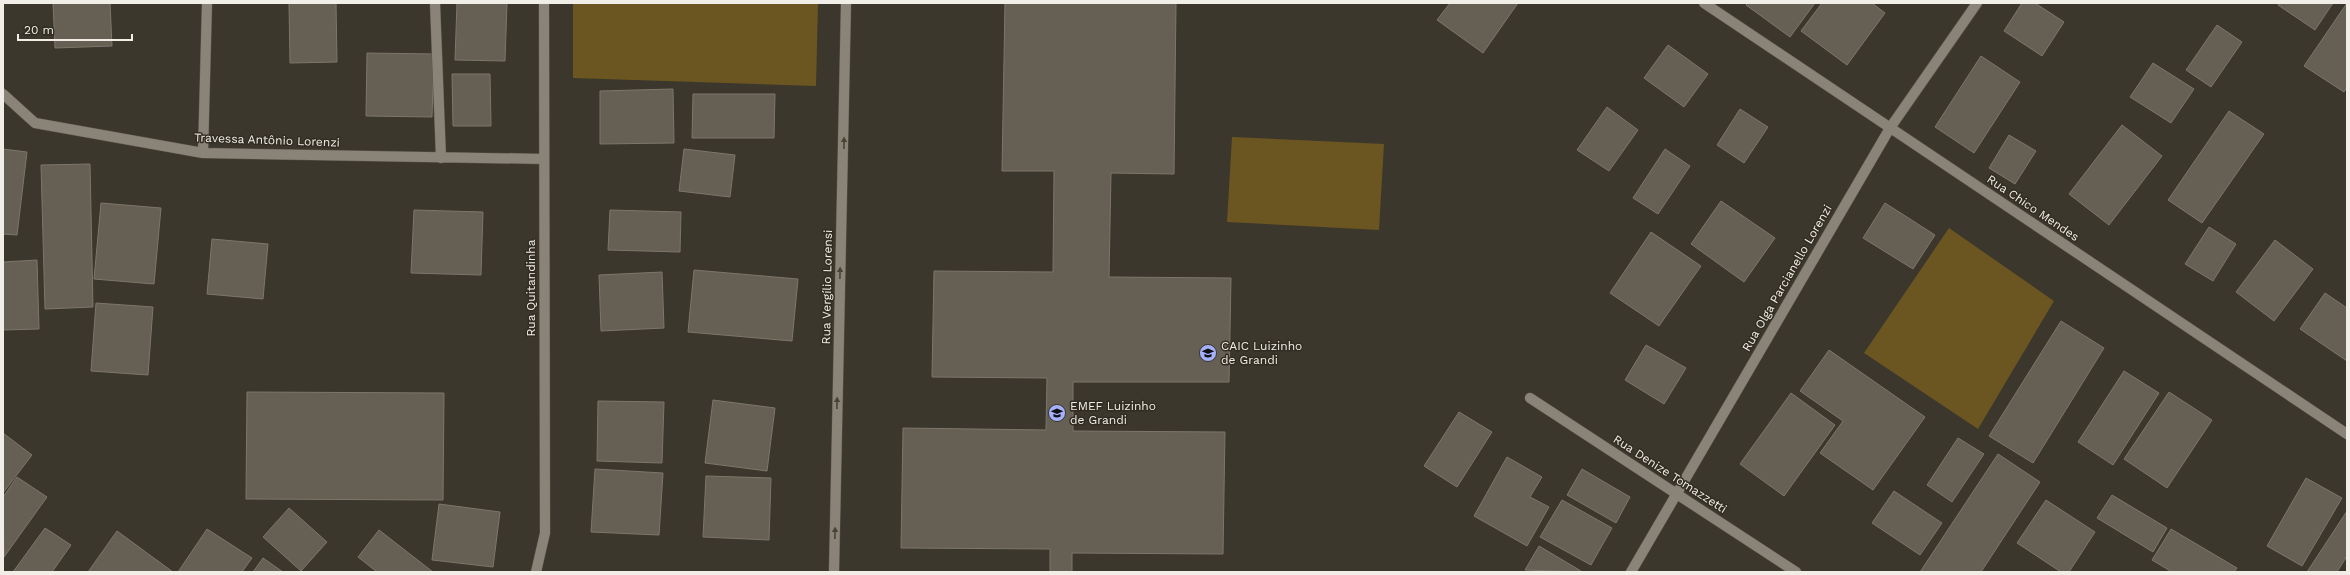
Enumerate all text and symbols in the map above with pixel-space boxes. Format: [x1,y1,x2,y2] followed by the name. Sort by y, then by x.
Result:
[18,16,132,42] scale bar
[24,23,54,37] text: 20 m
[194,130,340,150] street label: Travessa Antônio Lorenzi
[840,137,847,149] one-way arrow
[1984,172,2082,244] street label: Rua Chico Mendes
[1739,202,1835,354] street label: Rua Olga Parcianello Lorenzi
[819,230,835,344] street label: Rua Vergílio Lorensi
[524,239,538,337] street label: Rua Quitandinha
[837,266,843,279] one-way arrow
[1221,339,1302,367] place label: CAIC Luizinho de Grandi
[1198,343,1218,363] school or university icon: CAIC Luizinho de Grandi
[834,397,841,409] one-way arrow
[1070,399,1156,427] place label: EMEF Luizinho de Grandi
[1047,403,1067,423] school or university icon: EMEF Luizinho de Grandi
[1611,432,1729,516] street label: Rua Denize Tomazzetti
[831,527,838,539] one-way arrow

